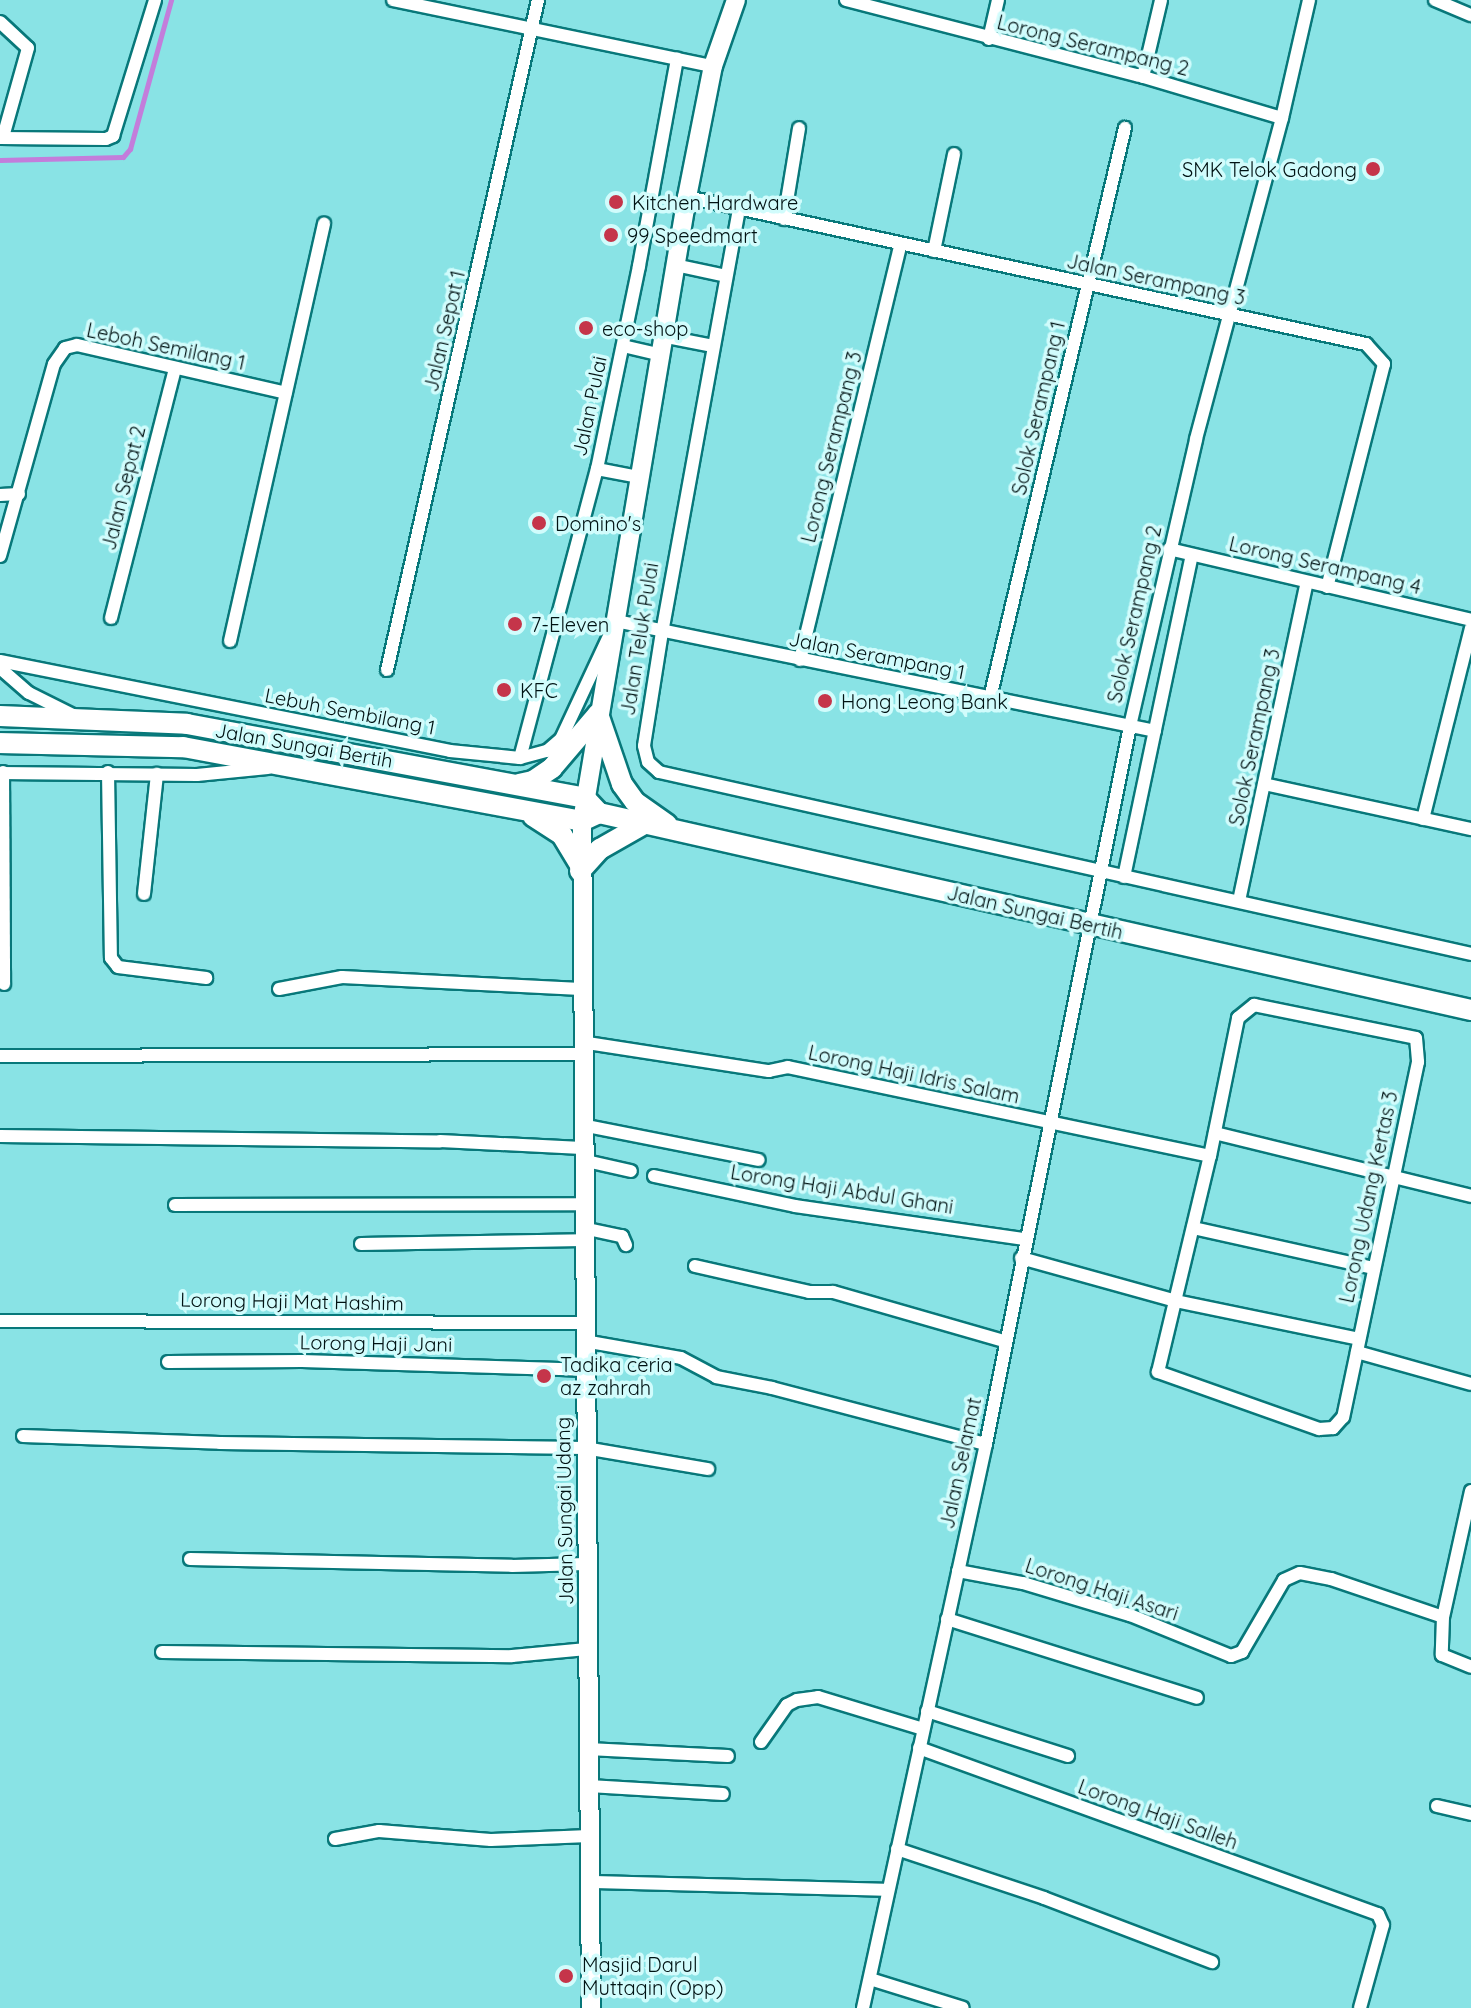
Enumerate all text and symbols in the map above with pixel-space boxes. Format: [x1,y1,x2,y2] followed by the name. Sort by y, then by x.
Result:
[995,10,1191,80] street label: Lorong Serampang 2
[1182,157,1357,181] place label: SMK Telok Gadong
[1364,160,1382,178] marker: SMK Telok Gadong
[632,190,798,214] place label: Kitchen Hardware
[607,193,625,211] marker: Kitchen Hardware
[627,223,758,247] place label: 99 Speedmart
[602,226,620,244] marker: 99 Speedmart
[1065,248,1247,310] street label: Jalan Serampang 3
[418,268,470,394] street label: Jalan Sepat 1
[602,316,688,340] place label: eco-shop
[84,317,248,375] street label: Leboh Semilang 1
[577,319,595,337] marker: eco-shop
[1006,319,1070,497] street label: Solok Serampang 1
[796,349,866,545] street label: Lorong Serampang 3
[567,354,611,458] street label: Jalan Pulai
[96,423,150,553] street label: Jalan Sepat 2
[555,511,641,535] place label: Domino's
[530,514,548,532] marker: Domino's
[1102,523,1166,705] street label: Solok Serampang 2
[1227,531,1423,599] street label: Lorong Serampang 4
[615,561,663,717] street label: Jalan Teluk Pulai
[531,612,609,636] place label: 7-Eleven
[506,615,524,633] marker: 7-Eleven
[787,626,967,684] street label: Jalan Serampang 1
[1223,646,1285,828] street label: Solok Serampang 3
[520,678,558,702] place label: KFC
[495,681,513,699] marker: KFC
[263,683,437,739] street label: Lebuh Sembilang 1
[841,689,1008,713] place label: Hong Leong Bank
[816,692,834,710] marker: Hong Leong Bank
[213,718,395,772] street label: Jalan Sungai Bertih
[945,880,1125,944] street label: Jalan Sungai Bertih
[806,1040,1022,1108] street label: Lorong Haji Idris Salam
[1334,1089,1402,1305] street label: Lorong Udang Kertas 3
[729,1160,955,1218] street label: Lorong Haji Abdul Ghani
[180,1287,404,1315] street label: Lorong Haji Mat Hashim
[299,1330,453,1356] street label: Lorong Haji Jani
[560,1352,673,1399] place label: Tadika ceria az zahrah
[535,1367,553,1385] marker: Tadika ceria az zahrah
[934,1395,986,1531] street label: Jalan Selamat
[550,1417,578,1605] street label: Jalan Sungai Udang
[1022,1553,1182,1625] street label: Lorong Haji Asari
[1075,1774,1241,1854] street label: Lorong Haji Salleh
[582,1952,724,1999] place label: Masjid Darul Muttaqin (Opp)
[557,1967,575,1985] marker: Masjid Darul Muttaqin (Opp)

